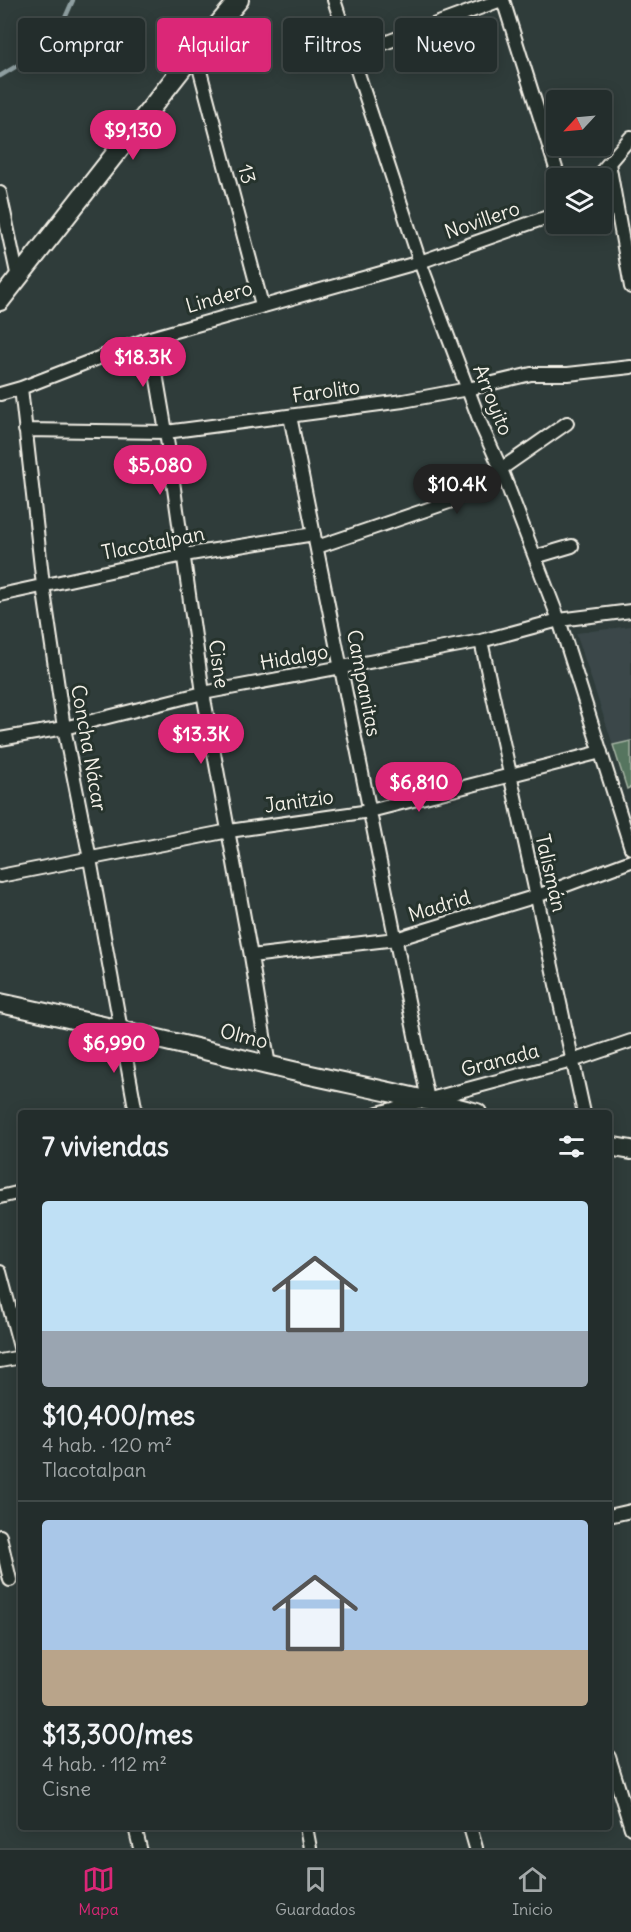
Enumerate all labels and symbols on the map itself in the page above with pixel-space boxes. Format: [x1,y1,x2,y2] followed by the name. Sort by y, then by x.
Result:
[546,90,612,156] north arrow
[84,110,182,161] pin: $9,130
[233,161,262,186] street label: 13
[441,195,523,244] street label: Novillero
[182,275,255,318] street label: Lindero
[94,337,192,388] pin: $18.3K
[468,361,519,439] street label: Arroyito
[291,373,361,408] street label: Farolito
[111,445,209,496] pin: $5,080
[408,464,506,515] pin: $10.4K
[99,520,207,565] street label: Tlacotalpan
[342,627,387,738] street label: Campanitas
[204,638,235,690] street label: Cisne
[258,638,330,675] street label: Hidalgo
[66,683,113,813] street label: Concha Nácar
[152,714,250,765] pin: $13.3K
[370,762,468,813] pin: $6,810
[263,783,335,818] street label: Janitzio
[530,831,573,914] street label: Talismán
[405,884,473,927] street label: Madrid
[217,1017,271,1054] street label: Olmo
[65,1023,163,1074] pin: $6,990
[458,1037,542,1082] street label: Granada

